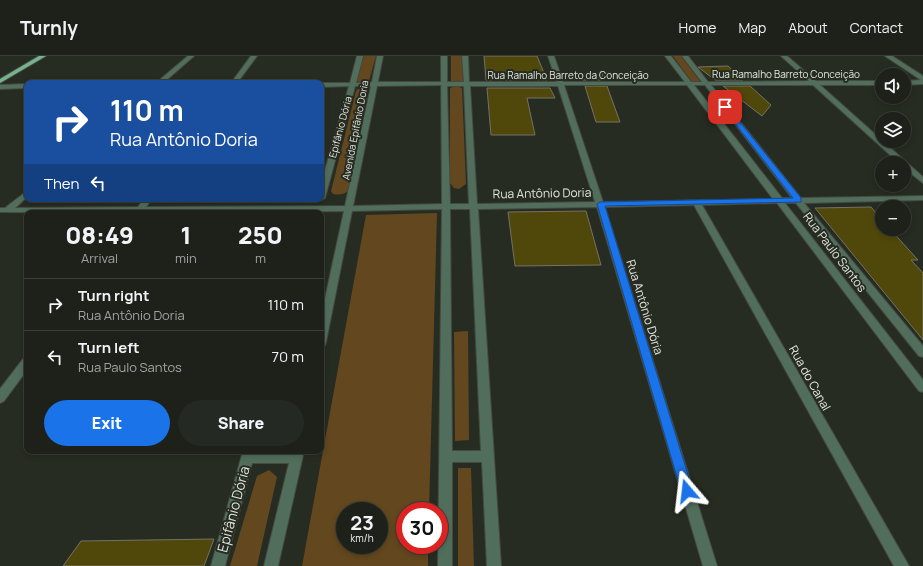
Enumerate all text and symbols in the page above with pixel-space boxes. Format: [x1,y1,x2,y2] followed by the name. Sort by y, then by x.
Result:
[20,15,78,41] text: Turnly
[679,18,716,37] text: Home
[738,18,766,37] text: Map
[788,18,828,37] text: About
[850,18,903,37] text: Contact
[712,67,860,81] street label: Rua Ramalho Barreto Conceição
[487,68,649,82] street label: Rua Ramalho Barreto da Conceição
[875,68,911,236] map controls
[875,68,911,104] button: sound
[338,79,372,181] street label: Avenida Epifânio Doria
[708,90,742,124] pin
[110,91,184,129] text: 110 m
[325,95,355,159] street label: Epifânio Dória
[44,96,96,148] icon: right
[714,96,736,118] icon: arrive
[875,112,911,148] button: layers
[110,127,258,151] text: Rua Antônio Doria
[875,156,911,192] button: +
[87,172,109,194] icon: left
[44,173,79,194] text: Then
[493,184,591,202] street label: Rua Antônio Doria
[875,200,911,236] button: −
[799,209,871,295] street label: Rua Paulo Santos
[65,218,134,251] text: 08:49
[180,218,191,251] text: 1
[238,218,283,251] text: 250
[81,249,118,267] text: Arrival
[175,249,197,267] text: min
[255,249,266,267] text: m
[622,257,668,357] street label: Rua Antônio Dória
[78,285,149,306] text: Turn right
[44,294,66,316] icon: right
[267,294,304,315] text: 110 m
[78,306,185,324] text: Rua Antônio Doria
[78,337,140,358] text: Turn left
[785,342,835,414] street label: Rua do Canal
[44,346,66,368] icon: left
[272,346,304,367] text: 70 m
[78,358,182,376] text: Rua Paulo Santos
[44,400,170,446] button: Exit
[178,400,304,446] button: Share
[212,464,254,554] street label: Epifânio Dória
[666,470,708,512] position arrow
[396,502,448,554] speed limit sign: 30
[350,509,374,536] text: 23
[350,531,374,545] text: km/h

